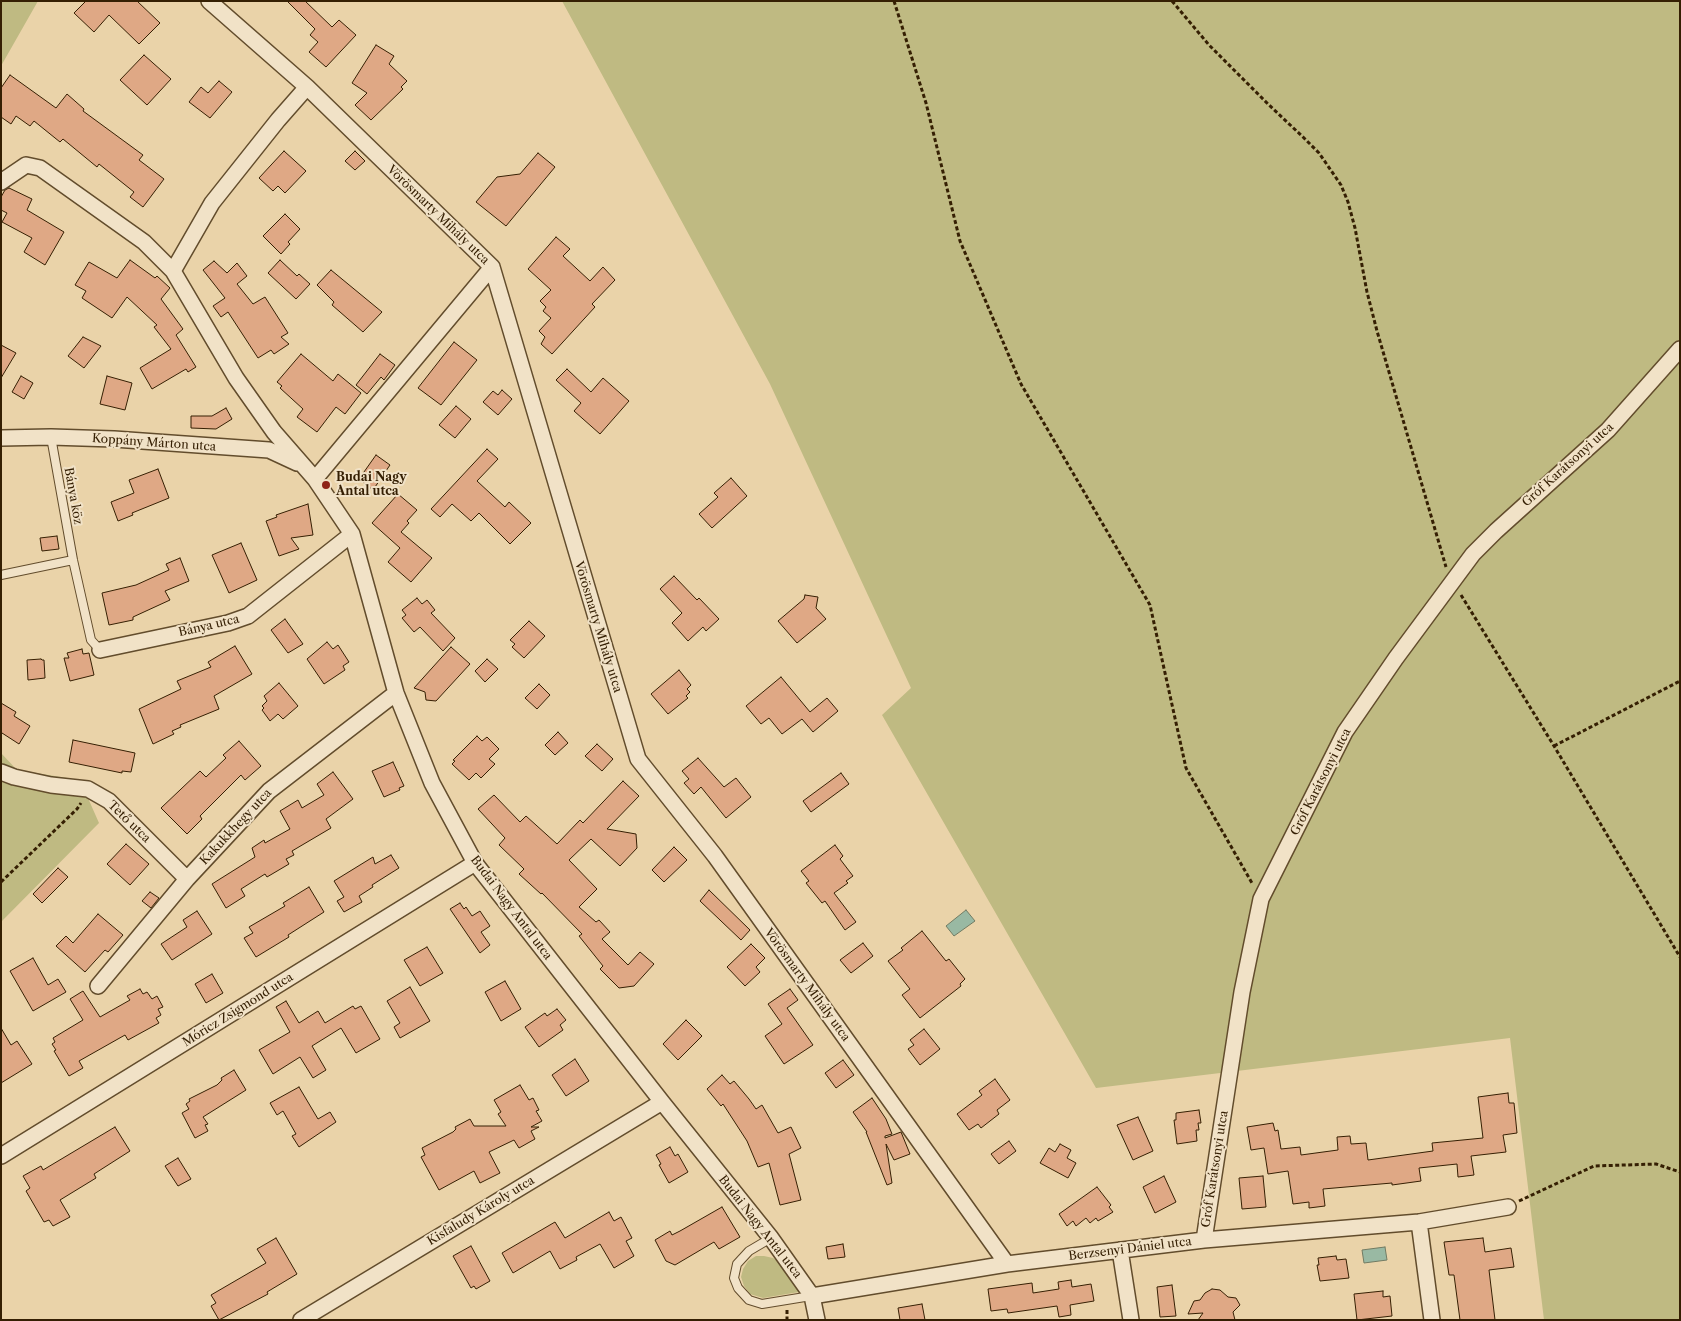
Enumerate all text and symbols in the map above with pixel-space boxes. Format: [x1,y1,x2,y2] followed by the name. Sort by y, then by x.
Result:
[384,162,492,268] street label: Vörösmarty Mihály utca
[1519,420,1617,510] street label: Gróf Karátsonyi utca
[91,431,217,455] street label: Koppány Márton utca
[61,466,85,526] street label: Bánya köz
[336,471,407,499] place label: Budai Nagy Antal utca
[320,479,332,491] marker: Budai Nagy Antal utca
[571,560,625,694] street label: Vörösmarty Mihály utca
[177,612,241,640] street label: Bánya utca
[1288,726,1354,838] street label: Gróf Karátsonyi utca
[197,786,275,868] street label: Kakukkhegy utca
[105,798,153,846] street label: Tető utca
[467,853,555,963] street label: Budai Nagy Antal utca
[761,926,853,1044] street label: Vörösmarty Mihály utca
[180,970,296,1050] street label: Móricz Zsigmond utca
[1199,1110,1231,1228] street label: Gróf Karátsonyi utca
[425,1173,537,1249] street label: Kisfaludy Károly utca
[715,1173,805,1281] street label: Budai Nagy Antal utca
[1068,1234,1192,1264] street label: Berzsenyi Dániel utca

